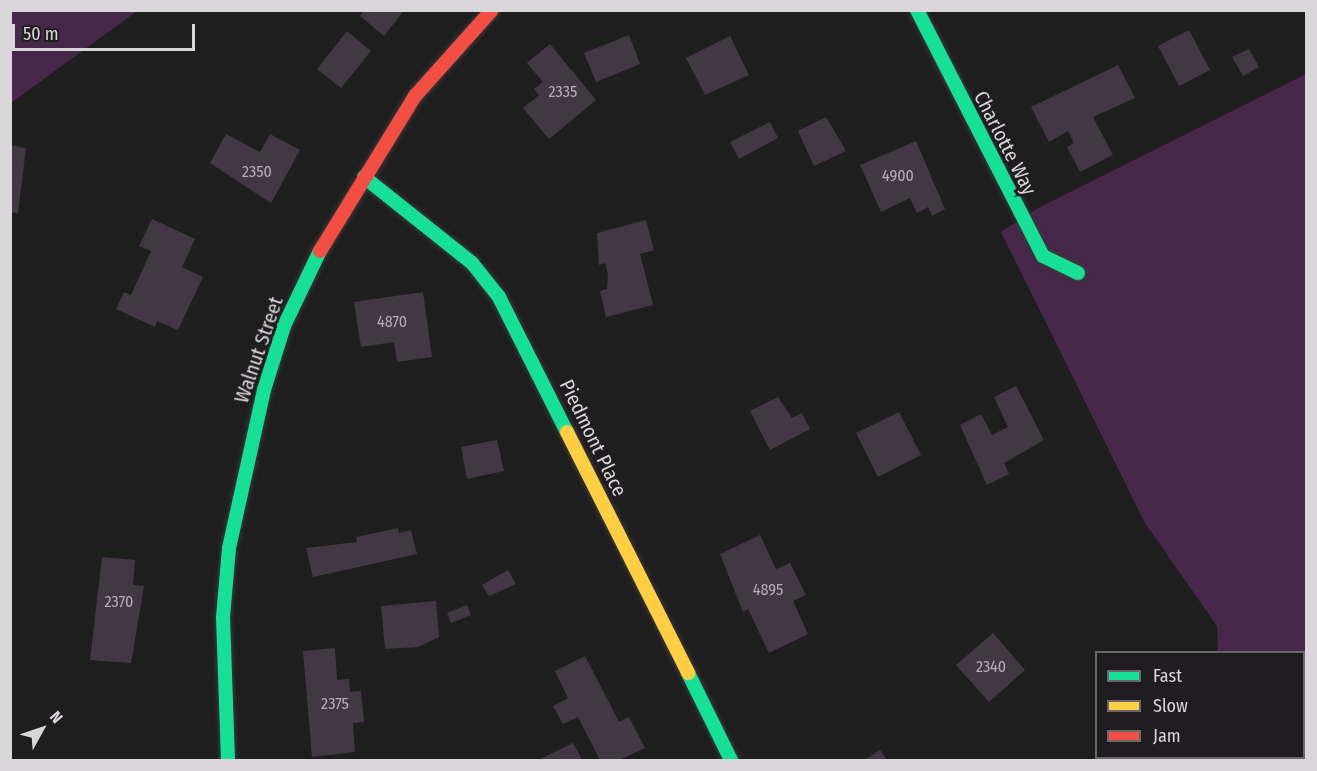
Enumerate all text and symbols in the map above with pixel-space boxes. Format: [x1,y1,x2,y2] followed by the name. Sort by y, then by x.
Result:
[15,12,198,50] scale bar
[23,23,59,45] text: 50 m
[549,82,577,102] house number: 2335
[969,87,1041,199] street label: Charlotte Way
[242,162,272,182] house number: 2350
[882,166,914,186] house number: 4900
[230,294,288,406] street label: Walnut Street
[377,312,407,332] house number: 4870
[554,376,632,500] street label: Piedmont Place
[753,580,783,600] house number: 4895
[105,592,133,612] house number: 2370
[1095,651,1305,759] legend
[976,657,1006,677] house number: 2340
[1153,665,1182,687] text: Fast
[321,694,349,714] house number: 2375
[1153,695,1188,717] text: Slow
[12,699,72,759] north arrow
[46,707,67,727] text: N
[1153,725,1181,747] text: Jam

